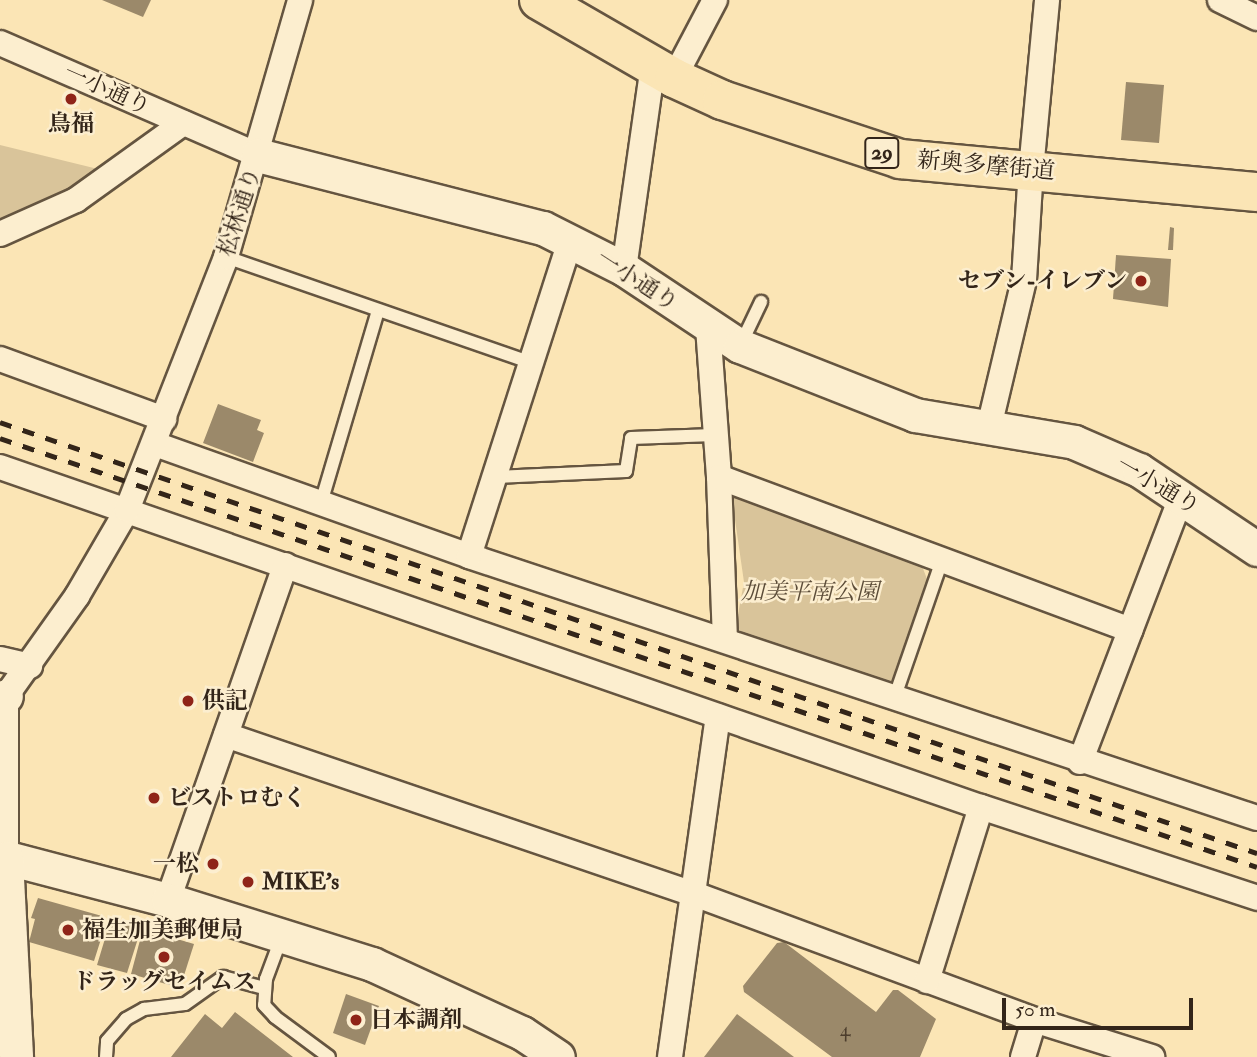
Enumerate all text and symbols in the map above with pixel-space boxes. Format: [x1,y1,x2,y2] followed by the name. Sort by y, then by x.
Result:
[59,59,155,121] street label: 一小通り
[63,91,79,107] marker: 鳥福
[48,110,94,138] place label: 鳥福
[863,136,901,170] road number: 29
[916,146,1056,186] street label: 新奥多摩街道
[213,164,267,260] street label: 松林通り
[591,244,683,318] street label: 一小通り
[956,267,1127,295] place label: セブン-イレブン
[1133,273,1149,289] marker: セブン-イレブン
[1111,451,1205,521] street label: 一小通り
[741,578,879,606] park label: 加美平南公園
[202,687,248,715] place label: 供記
[180,693,196,709] marker: 供記
[168,784,306,812] place label: ビストロむく
[146,790,162,806] marker: ビストロむく
[153,850,199,878] place label: 一松
[205,856,221,872] marker: 一松
[262,868,339,896] place label: MIKE's
[240,874,256,890] marker: MIKE's
[82,916,243,944] place label: 福生加美郵便局
[60,922,76,938] marker: 福生加美郵便局
[156,949,172,965] marker: ドラッグセイムス
[72,968,256,996] place label: ドラッグセイムス
[1005,984,1196,1028] scale bar
[1015,996,1056,1023] text: 50 m
[370,1006,462,1034] place label: 日本調剤
[348,1012,364,1028] marker: 日本調剤
[840,1020,850,1042] house number: 4

